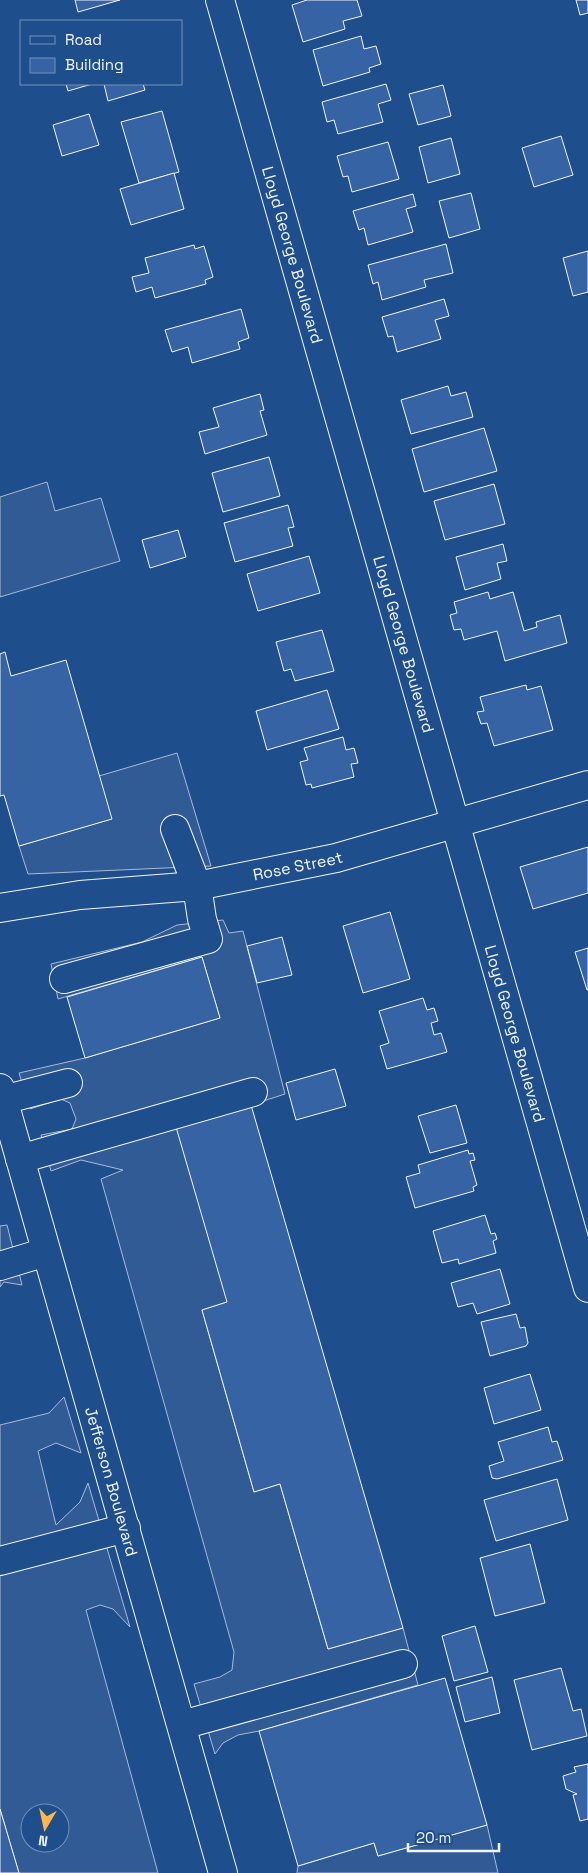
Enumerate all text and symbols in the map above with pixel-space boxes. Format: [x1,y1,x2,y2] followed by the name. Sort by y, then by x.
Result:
[20,20,182,85] legend
[65,30,102,49] text: Road
[65,55,124,74] text: Building
[258,164,328,346] street label: Lloyd George Boulevard
[369,553,439,735] street label: Lloyd George Boulevard
[251,846,345,885] street label: Rose Street
[480,943,551,1125] street label: Lloyd George Boulevard
[81,1404,143,1559] street label: Jefferson Boulevard
[20,1803,70,1853] north arrow
[408,1820,499,1852] scale bar
[416,1828,451,1847] text: 20 m
[37,1831,49,1850] text: N

